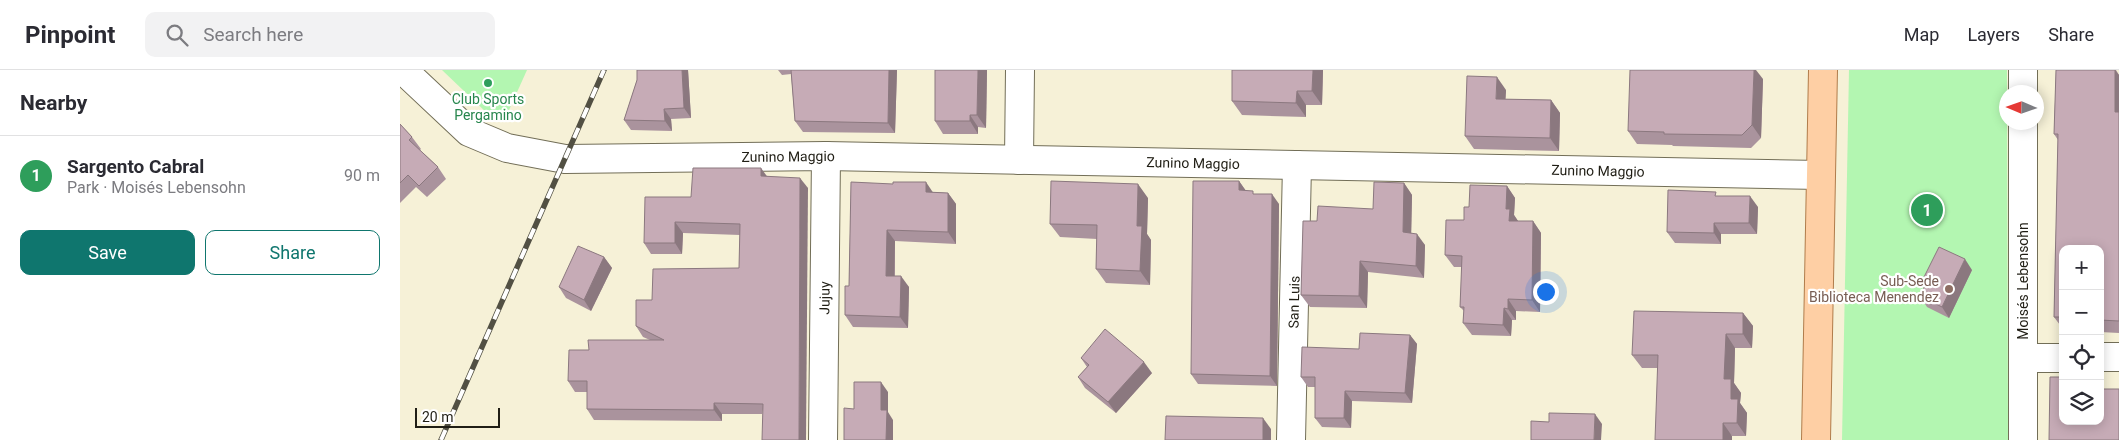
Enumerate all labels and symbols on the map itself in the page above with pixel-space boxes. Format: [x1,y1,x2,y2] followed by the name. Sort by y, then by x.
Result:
[482,77,494,89] marker: Club Sports Pergamino
[1999,85,2044,130] north arrow
[452,91,524,123] place label: Club Sports Pergamino
[741,148,835,165] street label: Zunino Maggio
[1146,154,1240,172] street label: Zunino Maggio
[1551,162,1645,180] street label: Zunino Maggio
[1911,191,1943,229] pin: 1
[2015,222,2031,340] street label: Moisés Lebensohn
[1809,273,1939,305] place label: Sub-Sede Biblioteca Menendez
[1285,275,1303,329] street label: San Luis
[1533,279,1559,305] your location
[816,281,833,315] street label: Jujuy
[1943,283,1955,295] marker: Sub-Sede Biblioteca Menendez
[415,405,500,428] scale bar

